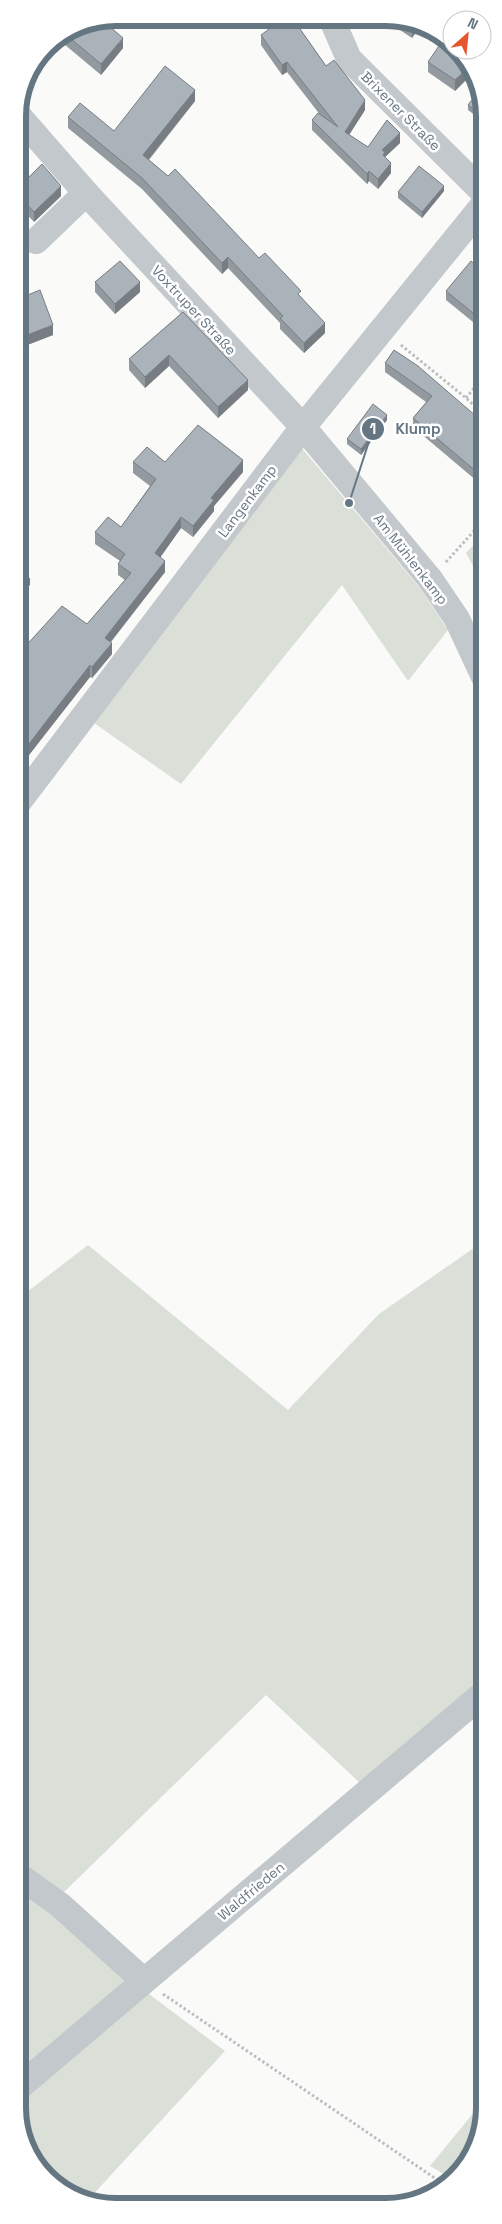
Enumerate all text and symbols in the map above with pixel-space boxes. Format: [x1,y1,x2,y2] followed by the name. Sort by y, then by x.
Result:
[442,10,492,60] north arrow
[465,13,481,34] text: N
[358,68,444,154] street label: Brixener Straße
[148,261,240,359] street label: Voxtruper Straße
[361,414,451,444] callout: Klump
[370,419,376,438] text: 1
[395,419,441,438] text: Klump
[214,461,280,541] street label: Langenkamp
[370,510,452,608] street label: Am Mühlenkamp
[214,1858,288,1924] street label: Waldfrieden

